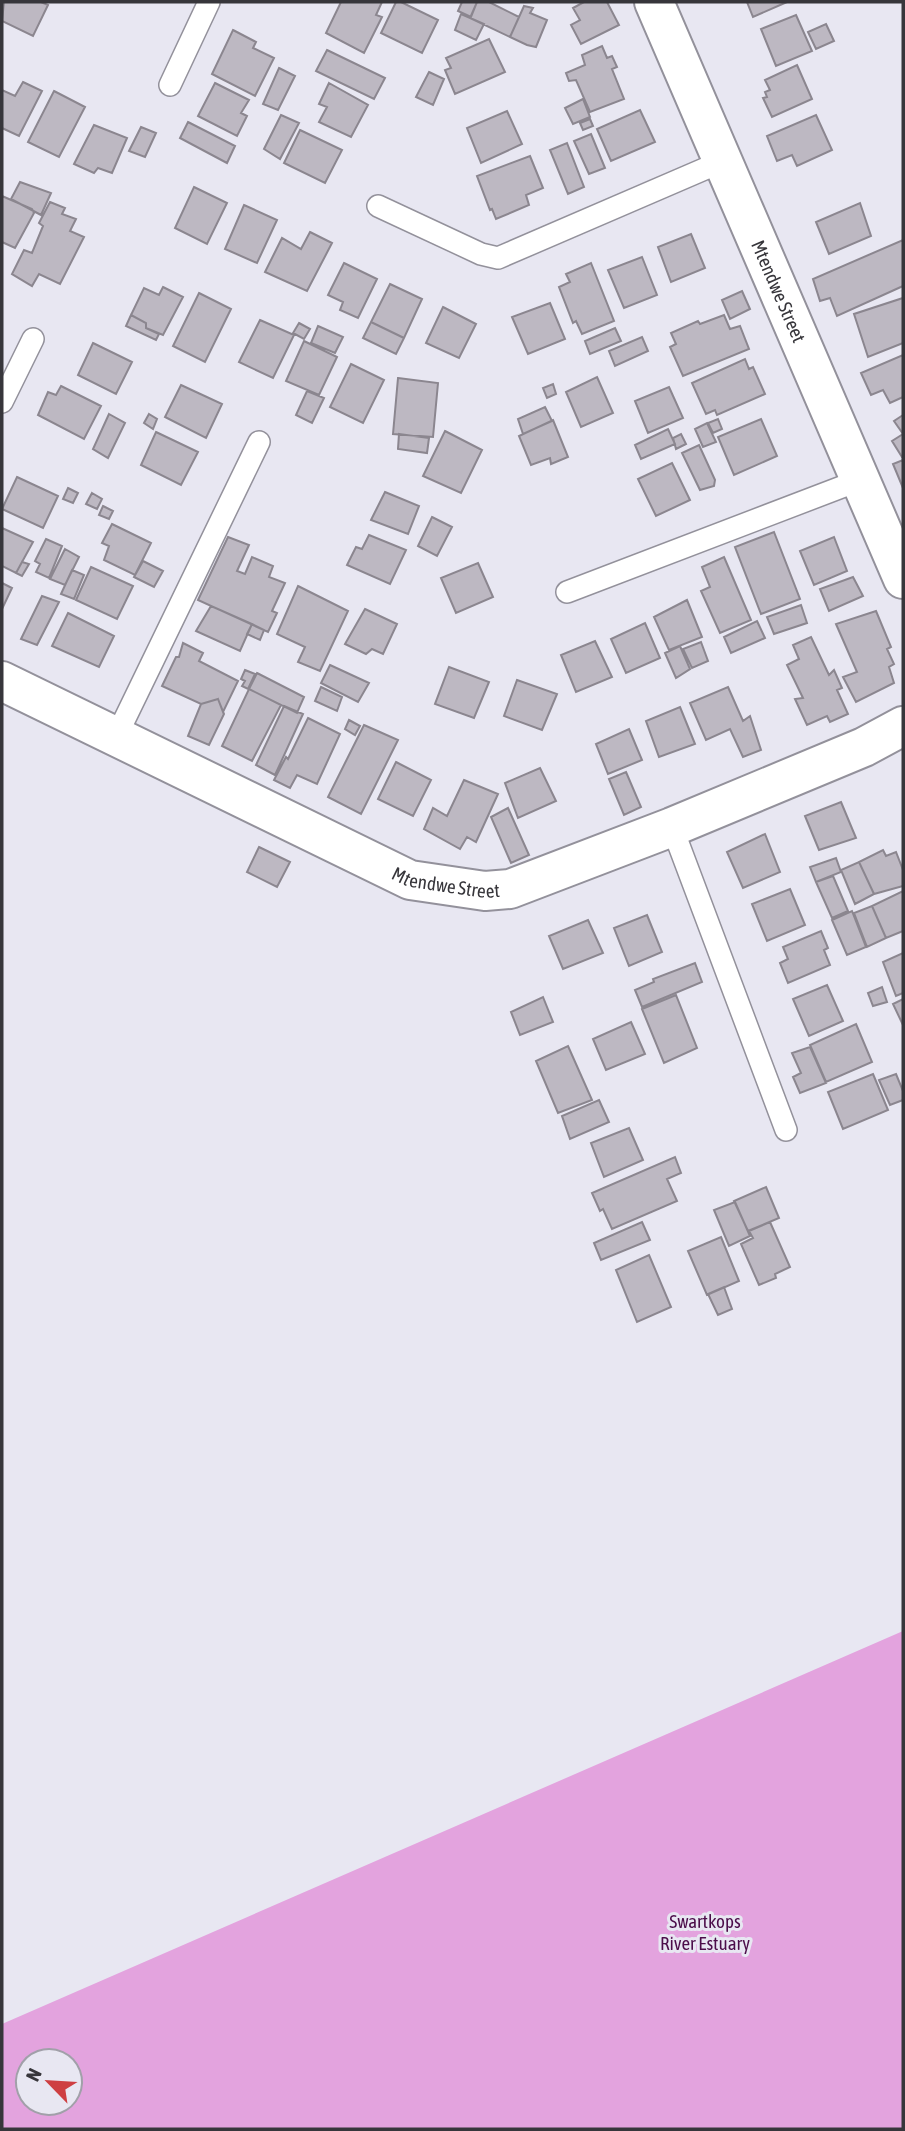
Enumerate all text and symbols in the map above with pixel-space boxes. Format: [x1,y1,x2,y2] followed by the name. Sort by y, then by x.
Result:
[747,237,811,346] street label: Mtendwe Street
[389,862,501,902] street label: Mtendwe Street
[660,1910,750,1954] park label: Swartkops River Estuary
[14,2047,84,2117] north arrow
[21,2065,46,2085] text: N

